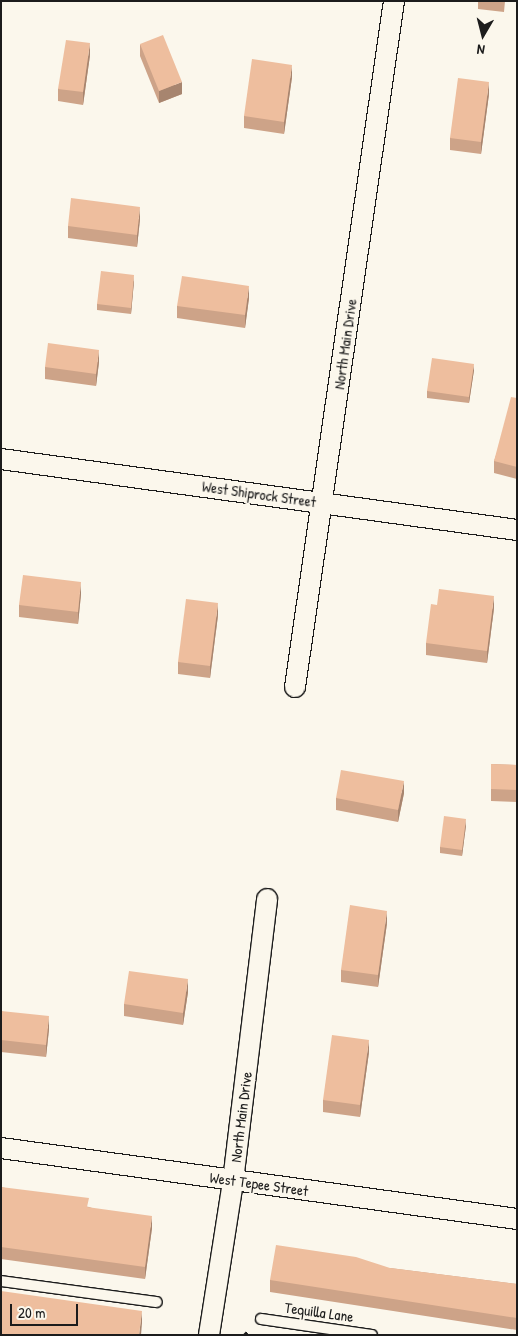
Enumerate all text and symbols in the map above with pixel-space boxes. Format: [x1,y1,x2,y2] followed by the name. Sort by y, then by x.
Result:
[458,10,508,60] north arrow
[476,40,486,60] text: N
[330,298,360,390] street label: North Main Drive
[201,477,317,511] street label: West Shiprock Street
[227,1071,255,1163] street label: North Main Drive
[209,1168,309,1200] street label: West Tepee Street
[12,1294,80,1326] scale bar
[283,1298,355,1326] street label: Tequilla Lane
[18,1302,45,1323] text: 20 m

